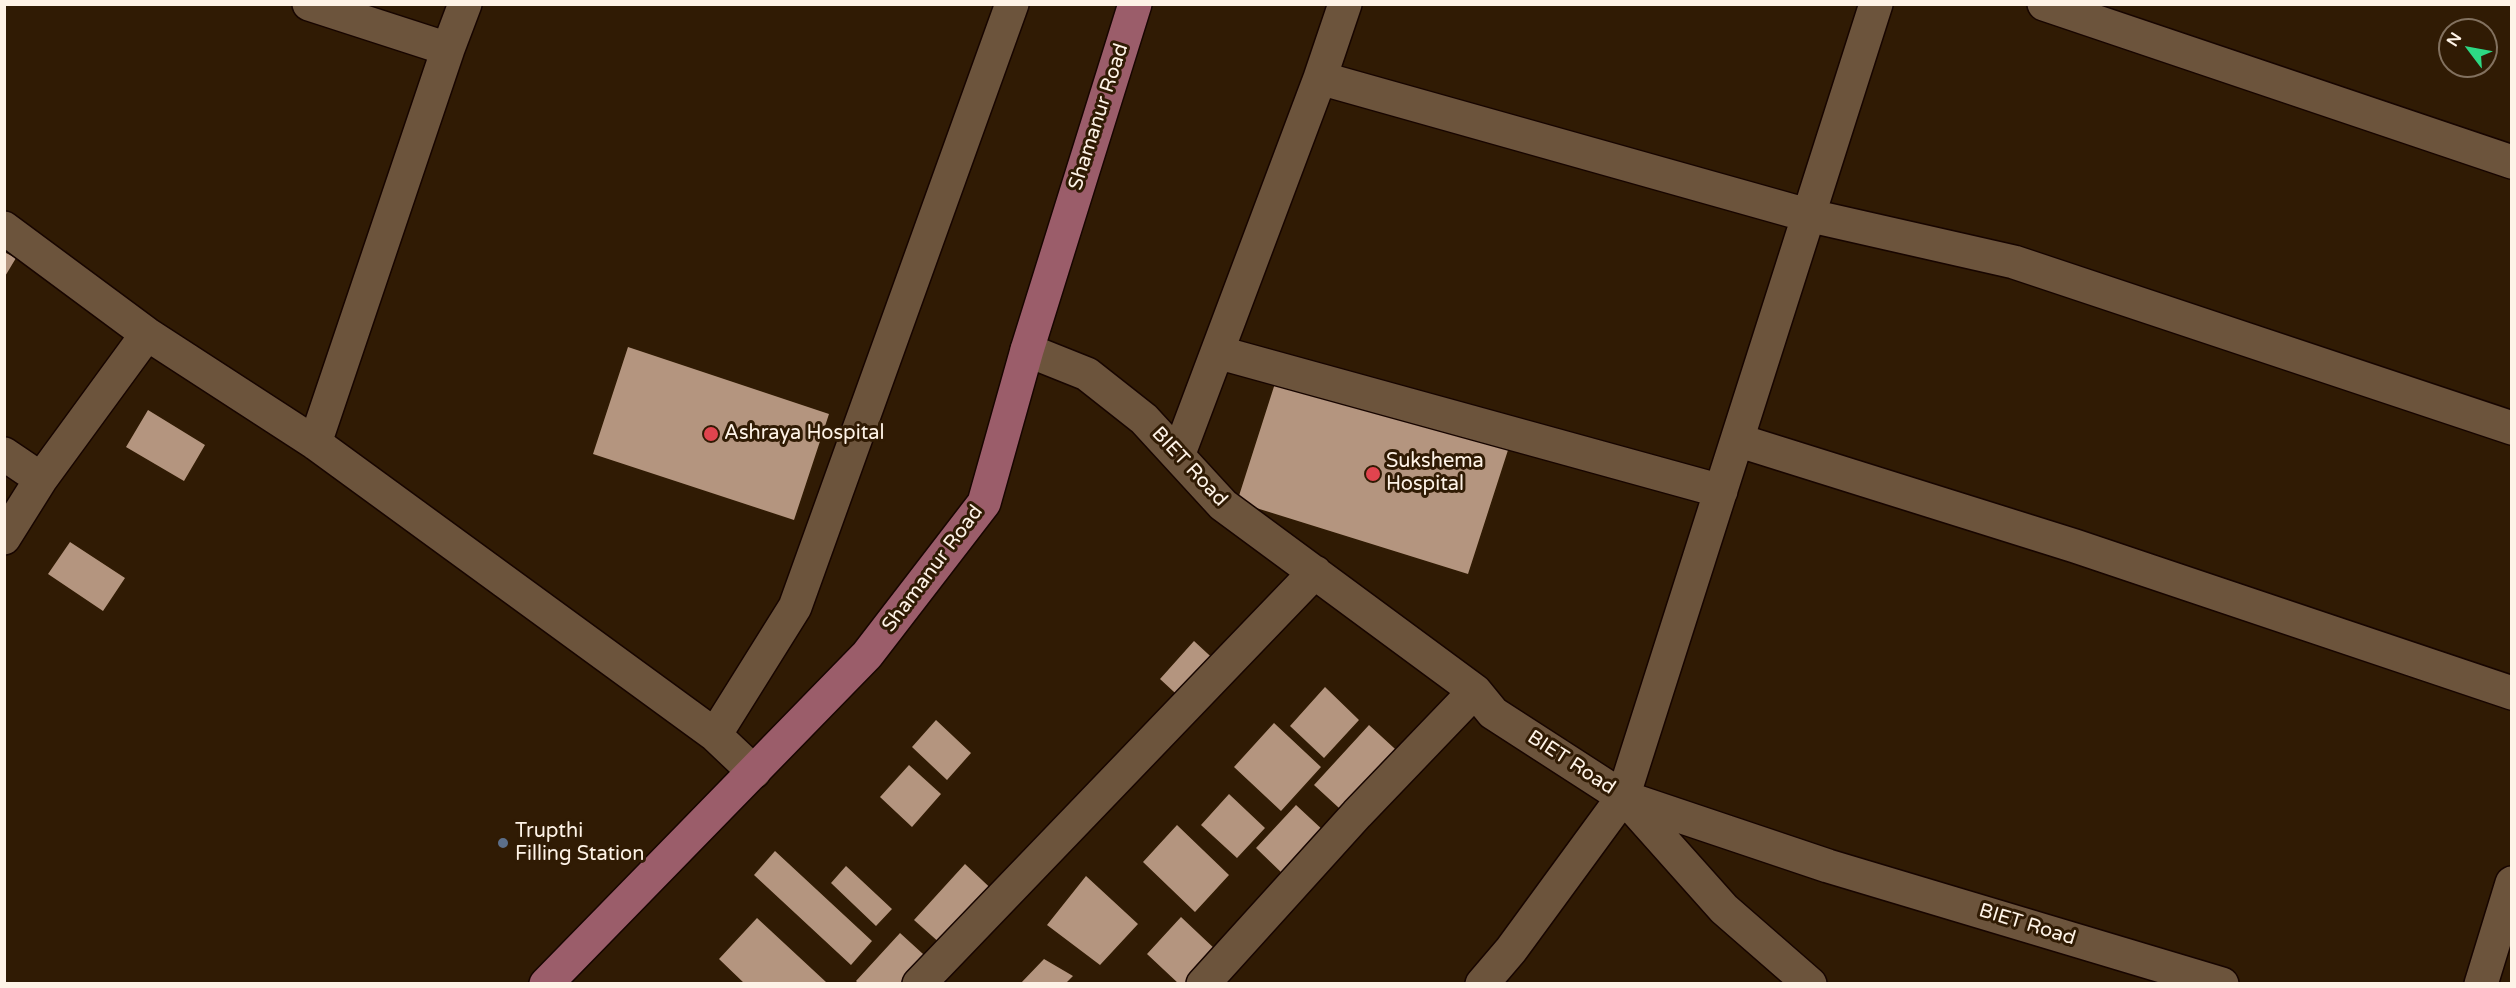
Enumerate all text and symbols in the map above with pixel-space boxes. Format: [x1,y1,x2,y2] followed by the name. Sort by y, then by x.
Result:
[2438,18,2498,78] north arrow
[2443,29,2466,50] text: N
[1064,41,1134,193] street label: Shamanur Road
[724,422,885,446] place label: Ashraya Hospital
[1146,422,1232,512] street label: BIET Road
[702,425,720,443] marker: Ashraya Hospital
[1386,450,1484,497] place label: Sukshema Hospital
[1364,465,1382,483] marker: Sukshema Hospital
[878,501,988,637] street label: Shamanur Road
[1523,726,1619,800] street label: BIET Road
[515,820,644,867] place label: Trupthi Filling Station
[496,836,510,850] marker: Trupthi Filling Station
[1976,899,2078,951] street label: BIET Road

